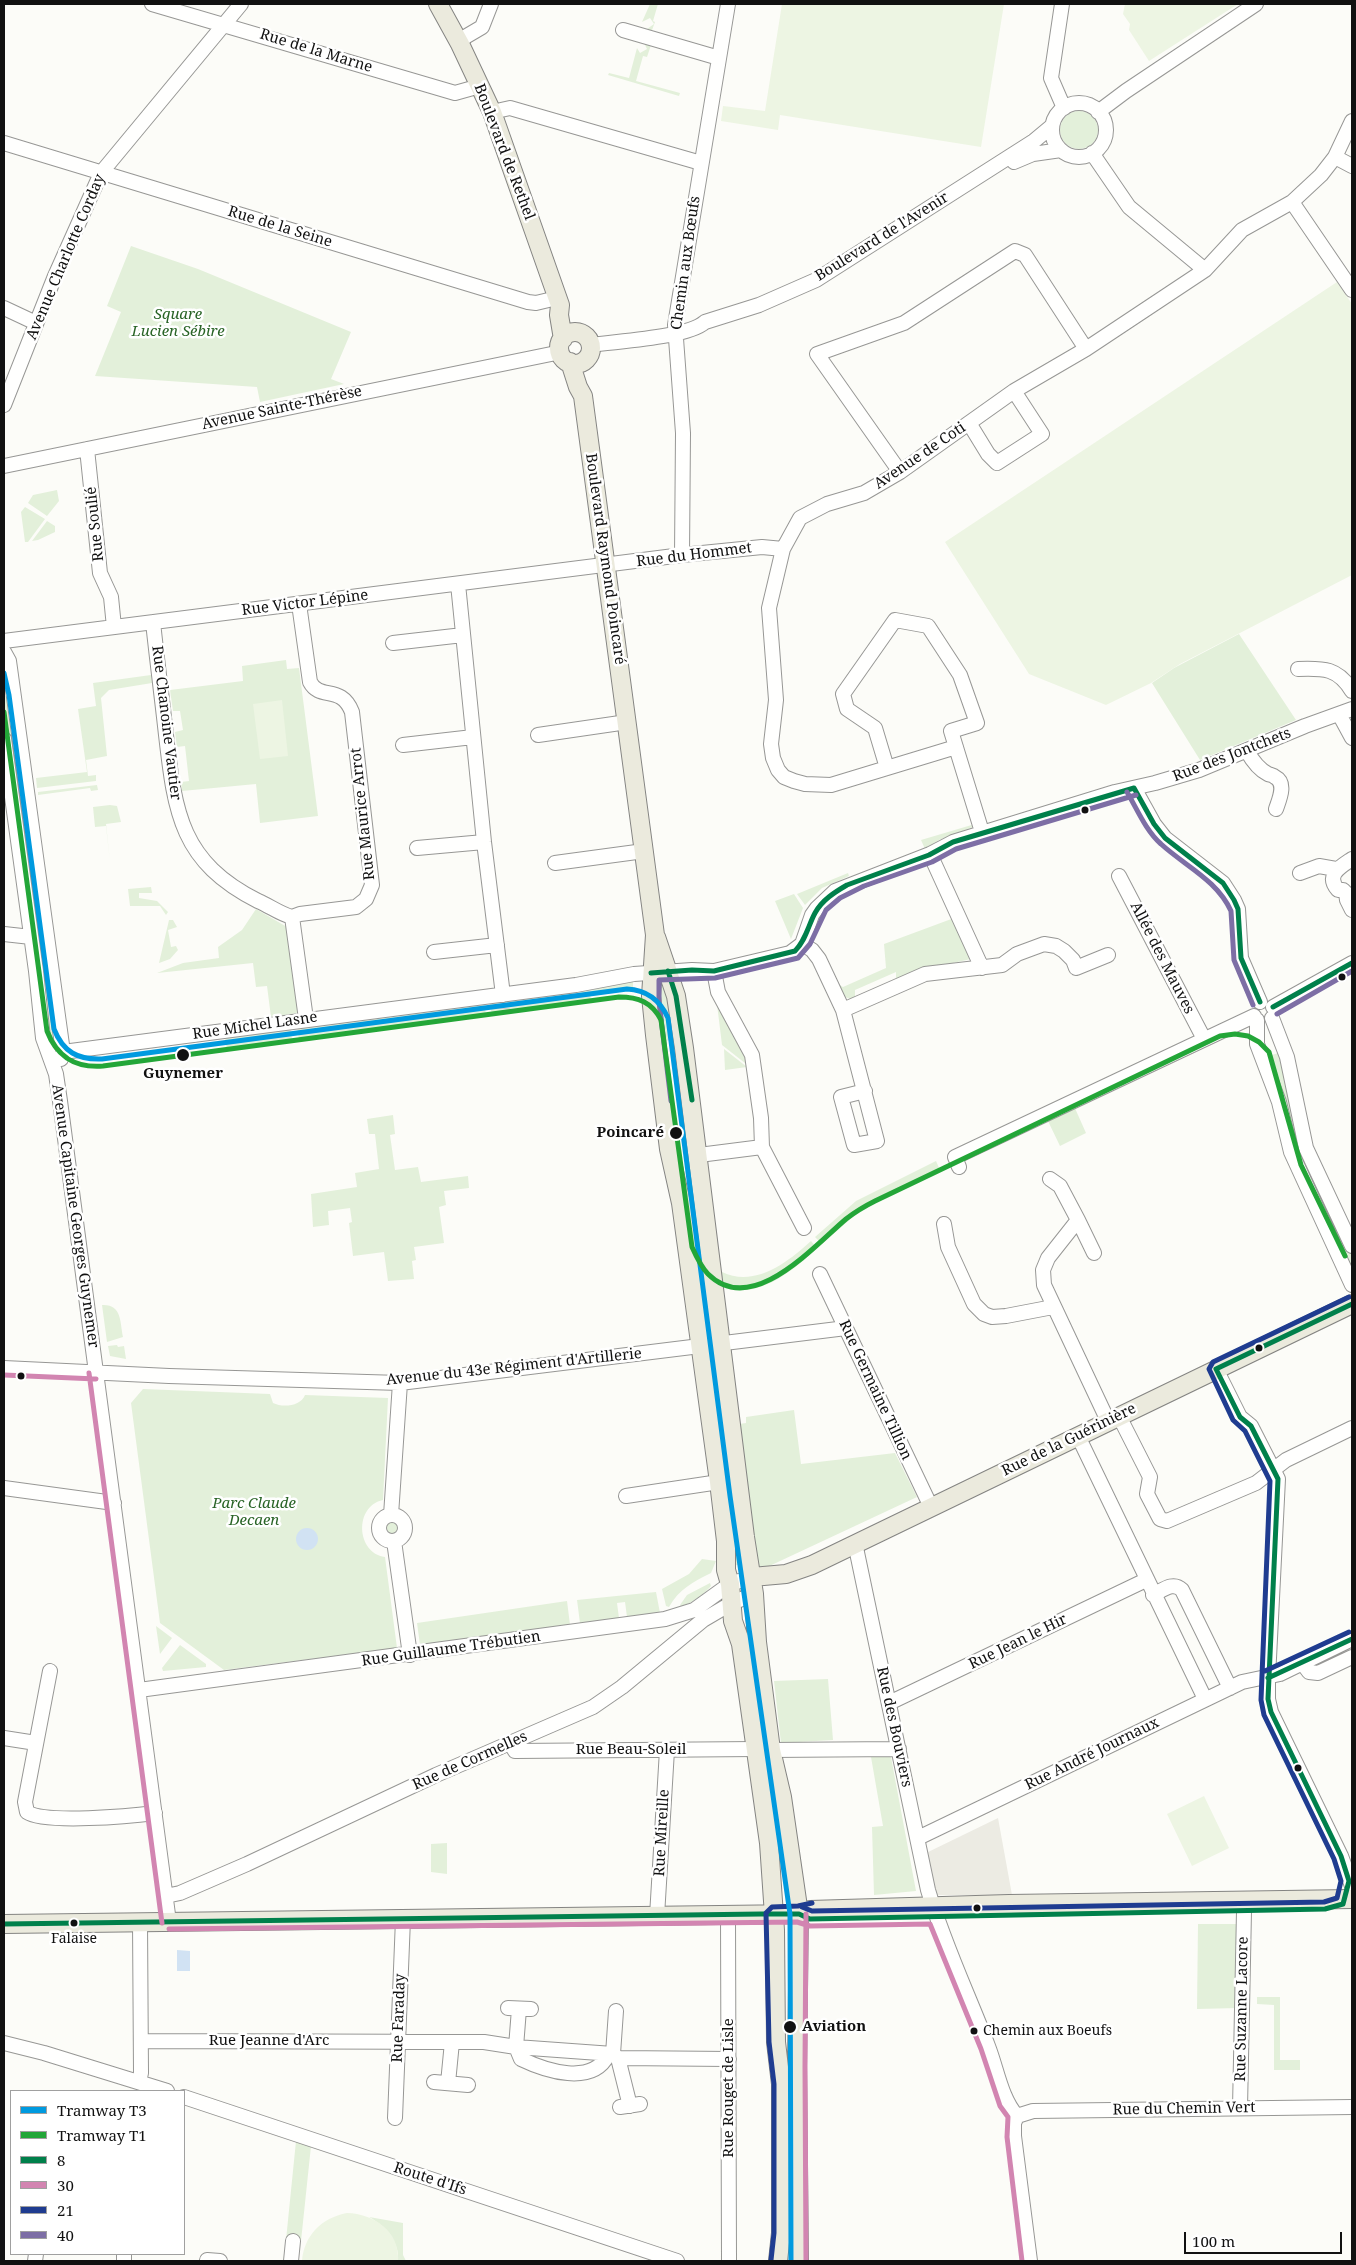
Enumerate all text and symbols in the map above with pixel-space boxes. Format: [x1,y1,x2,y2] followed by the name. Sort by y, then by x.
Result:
[258,25,374,77] street label: Rue de la Marne
[470,81,538,223] street label: Boulevard de Rethel
[23,171,109,343] street label: Avenue Charlotte Corday
[812,189,952,285] street label: Boulevard de l'Avenir
[668,195,704,331] street label: Chemin aux Bœufs
[226,203,334,251] street label: Rue de la Seine
[131,306,225,341] park label: Square Lucien Sébire
[200,382,364,434] street label: Avenue Sainte-Thérèse
[871,419,969,493] street label: Avenue de Coti
[581,452,629,666] street label: Boulevard Raymond Poincaré
[82,486,108,562] street label: Rue Soulié
[635,539,753,571] street label: Rue du Hommet
[241,586,369,620] street label: Rue Victor Lépine
[148,645,184,801] street label: Rue Chanoine Vautier
[1170,724,1294,786] street label: Rue des Jontchets
[347,747,379,881] street label: Rue Maurice Arrot
[1080,805,1090,815] unlabelled marker
[1126,899,1198,1017] street label: Allée des Mauves
[1337,972,1347,982] unlabelled marker
[191,1008,319,1044] street label: Rue Michel Lasne
[175,1047,191,1063] marker: Guynemer
[143,1065,223,1083] place label: Guynemer
[48,1083,102,1349] street label: Avenue Capitaine Georges Guynemer
[597,1124,664,1142] place label: Poincaré
[668,1125,684,1141] marker: Poincaré
[835,1317,915,1463] street label: Rue Germaine Tillion
[1254,1343,1264,1353] unlabelled marker
[385,1345,643,1389] street label: Avenue du 43e Régiment d'Artillerie
[16,1371,26,1381] unlabelled marker
[999,1400,1139,1480] street label: Rue de la Guérinière
[212,1495,296,1530] park label: Parc Claude Decaen
[966,1610,1070,1674] street label: Rue Jean le Hir
[360,1628,542,1670] street label: Rue Guillaume Trébutien
[872,1665,916,1789] street label: Rue des Bouviers
[1022,1714,1162,1794] street label: Rue André Journaux
[410,1728,530,1794] street label: Rue de Cormelles
[576,1741,686,1759] street label: Rue Beau-Soleil
[1293,1763,1303,1773] unlabelled marker
[651,1789,673,1877] street label: Rue Mireille
[972,1903,982,1913] unlabelled marker
[69,1918,79,1928] marker: Falaise
[51,1931,97,1947] place label: Falaise
[1232,1936,1252,2082] street label: Rue Suzanne Lacore
[388,1973,410,2063] street label: Rue Faraday
[720,2018,738,2158] street label: Rue Rouget de Lisle
[802,2018,866,2036] place label: Aviation
[782,2019,798,2035] marker: Aviation
[983,2023,1112,2039] place label: Chemin aux Boeufs
[969,2026,979,2036] marker: Chemin aux Boeufs
[209,2032,329,2050] street label: Rue Jeanne d'Arc
[10,2090,185,2255] legend
[1112,2099,1256,2119] street label: Rue du Chemin Vert
[57,2100,147,2120] text: Tramway T3
[57,2125,147,2145] text: Tramway T1
[57,2150,65,2170] text: 8
[391,2159,469,2199] street label: Route d'Ifs
[57,2175,74,2195] text: 30
[57,2200,74,2220] text: 21
[1186,2222,1344,2254] scale bar
[57,2225,74,2245] text: 40
[1192,2231,1235,2251] text: 100 m

